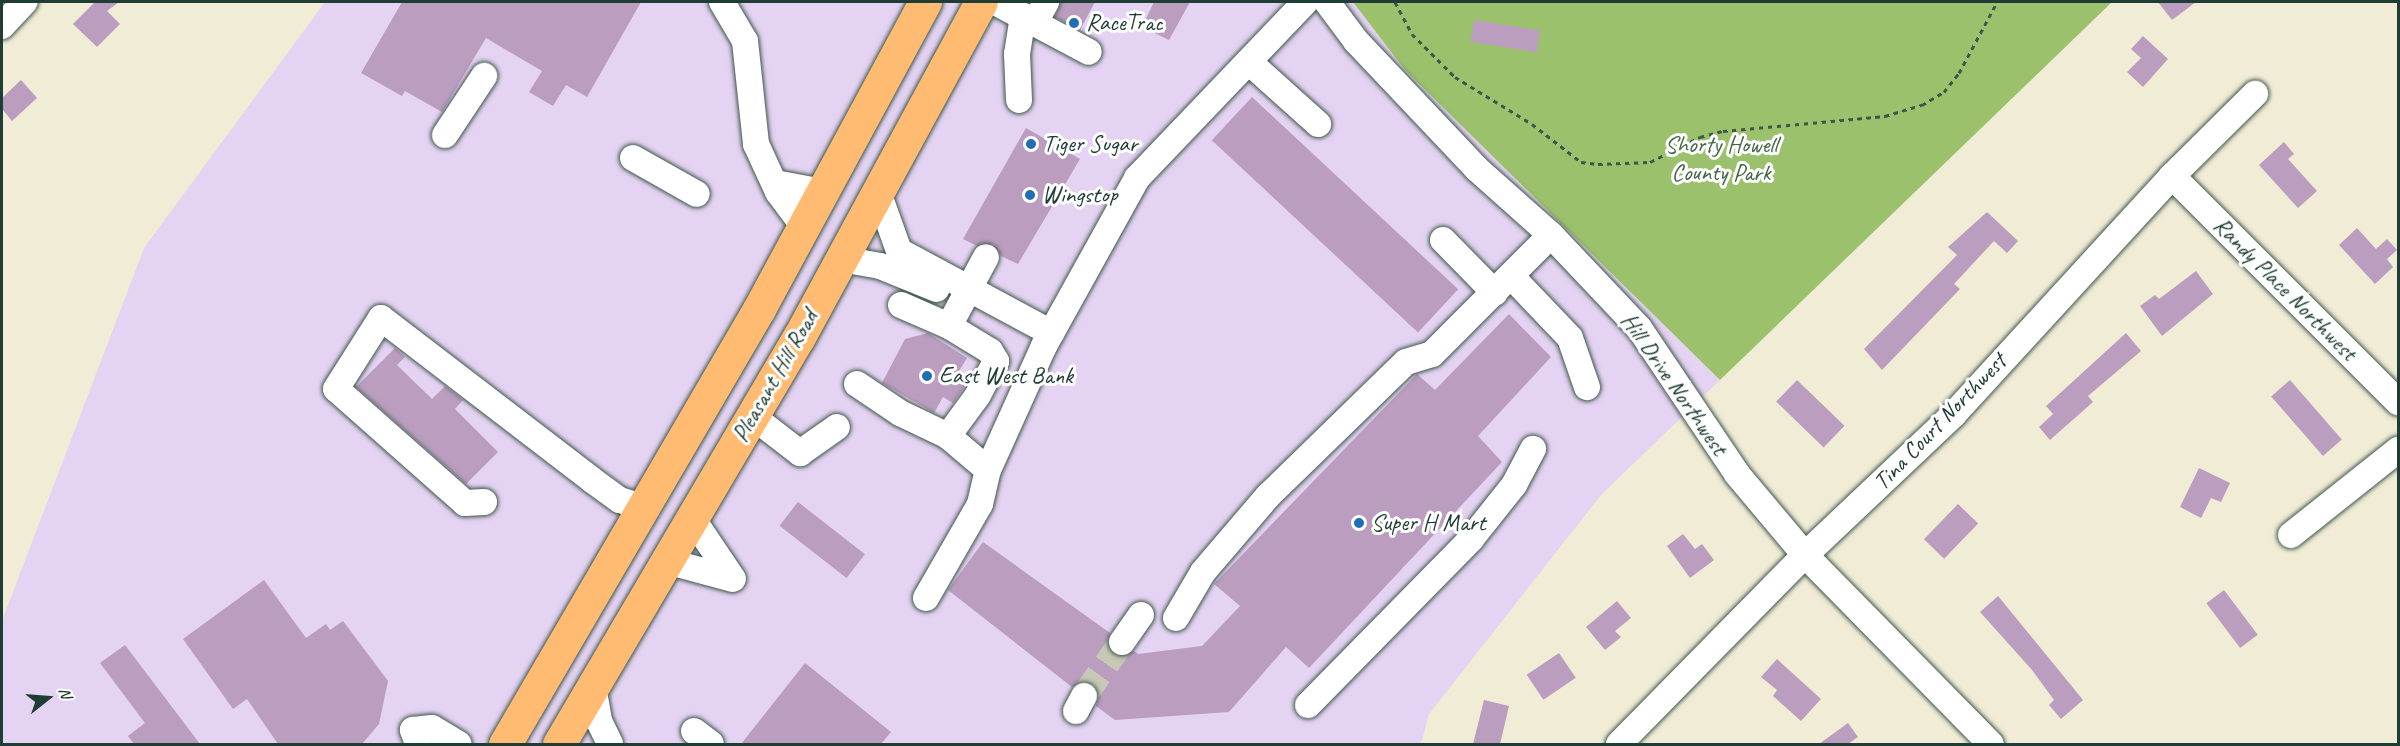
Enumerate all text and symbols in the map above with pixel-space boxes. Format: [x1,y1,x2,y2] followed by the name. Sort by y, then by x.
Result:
[1086,9,1163,37] place label: RaceTrac
[1067,16,1081,30] marker: RaceTrac
[1043,130,1136,158] place label: Tiger Sugar
[1665,131,1777,187] park label: Shorty Howell County Park
[1024,137,1038,151] marker: Tiger Sugar
[1042,181,1117,209] place label: Wingstop
[1023,188,1037,202] marker: Wingstop
[2207,211,2363,367] street label: Randy Place Northwest
[726,305,824,447] street label: Pleasant Hill Road
[1614,307,1734,461] street label: Hill Drive Northwest
[1867,347,2013,497] street label: Tina Court Northwest
[939,362,1074,390] place label: East West Bank
[920,369,934,383] marker: East West Bank
[1371,509,1486,537] place label: Super H Mart
[1352,516,1366,530] marker: Super H Mart
[18,668,78,728] north arrow
[54,685,76,700] text: N

